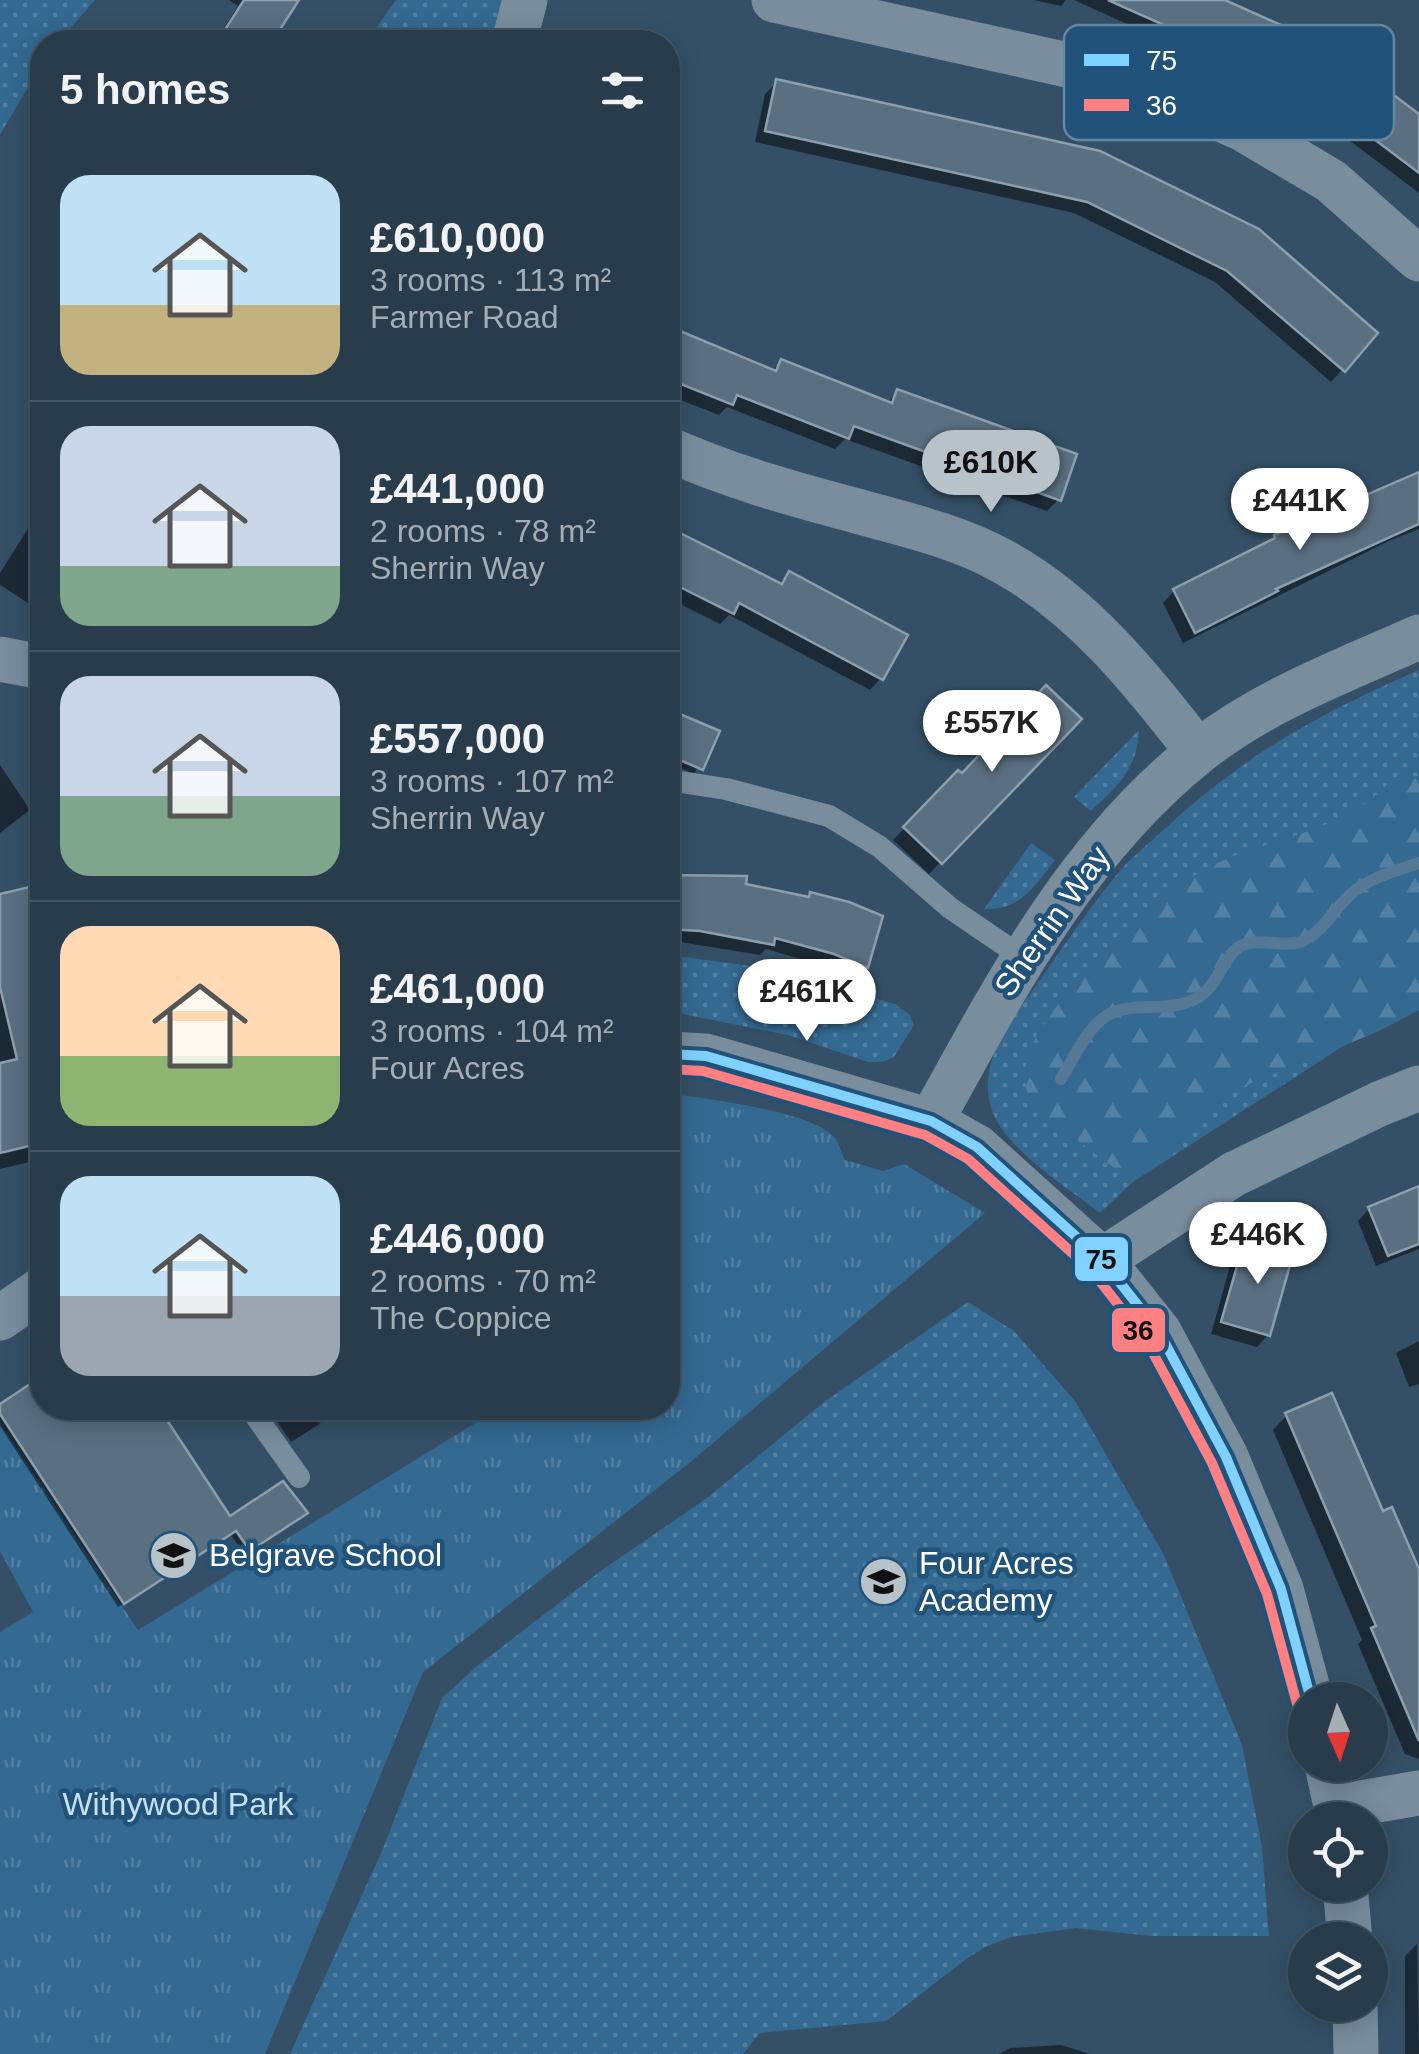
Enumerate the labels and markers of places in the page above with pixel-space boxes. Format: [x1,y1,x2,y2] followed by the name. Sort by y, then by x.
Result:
[921,430,1061,515] pin: £610K
[1230,468,1370,553] pin: £441K
[922,690,1062,775] pin: £557K
[737,959,877,1044] pin: £461K
[1188,1202,1328,1287] pin: £446K
[148,1529,200,1581] school or university icon: Belgrave School
[209,1537,442,1573] place label: Belgrave School
[919,1545,1074,1618] place label: Four Acres Academy
[858,1555,910,1607] school or university icon: Four Acres Academy

